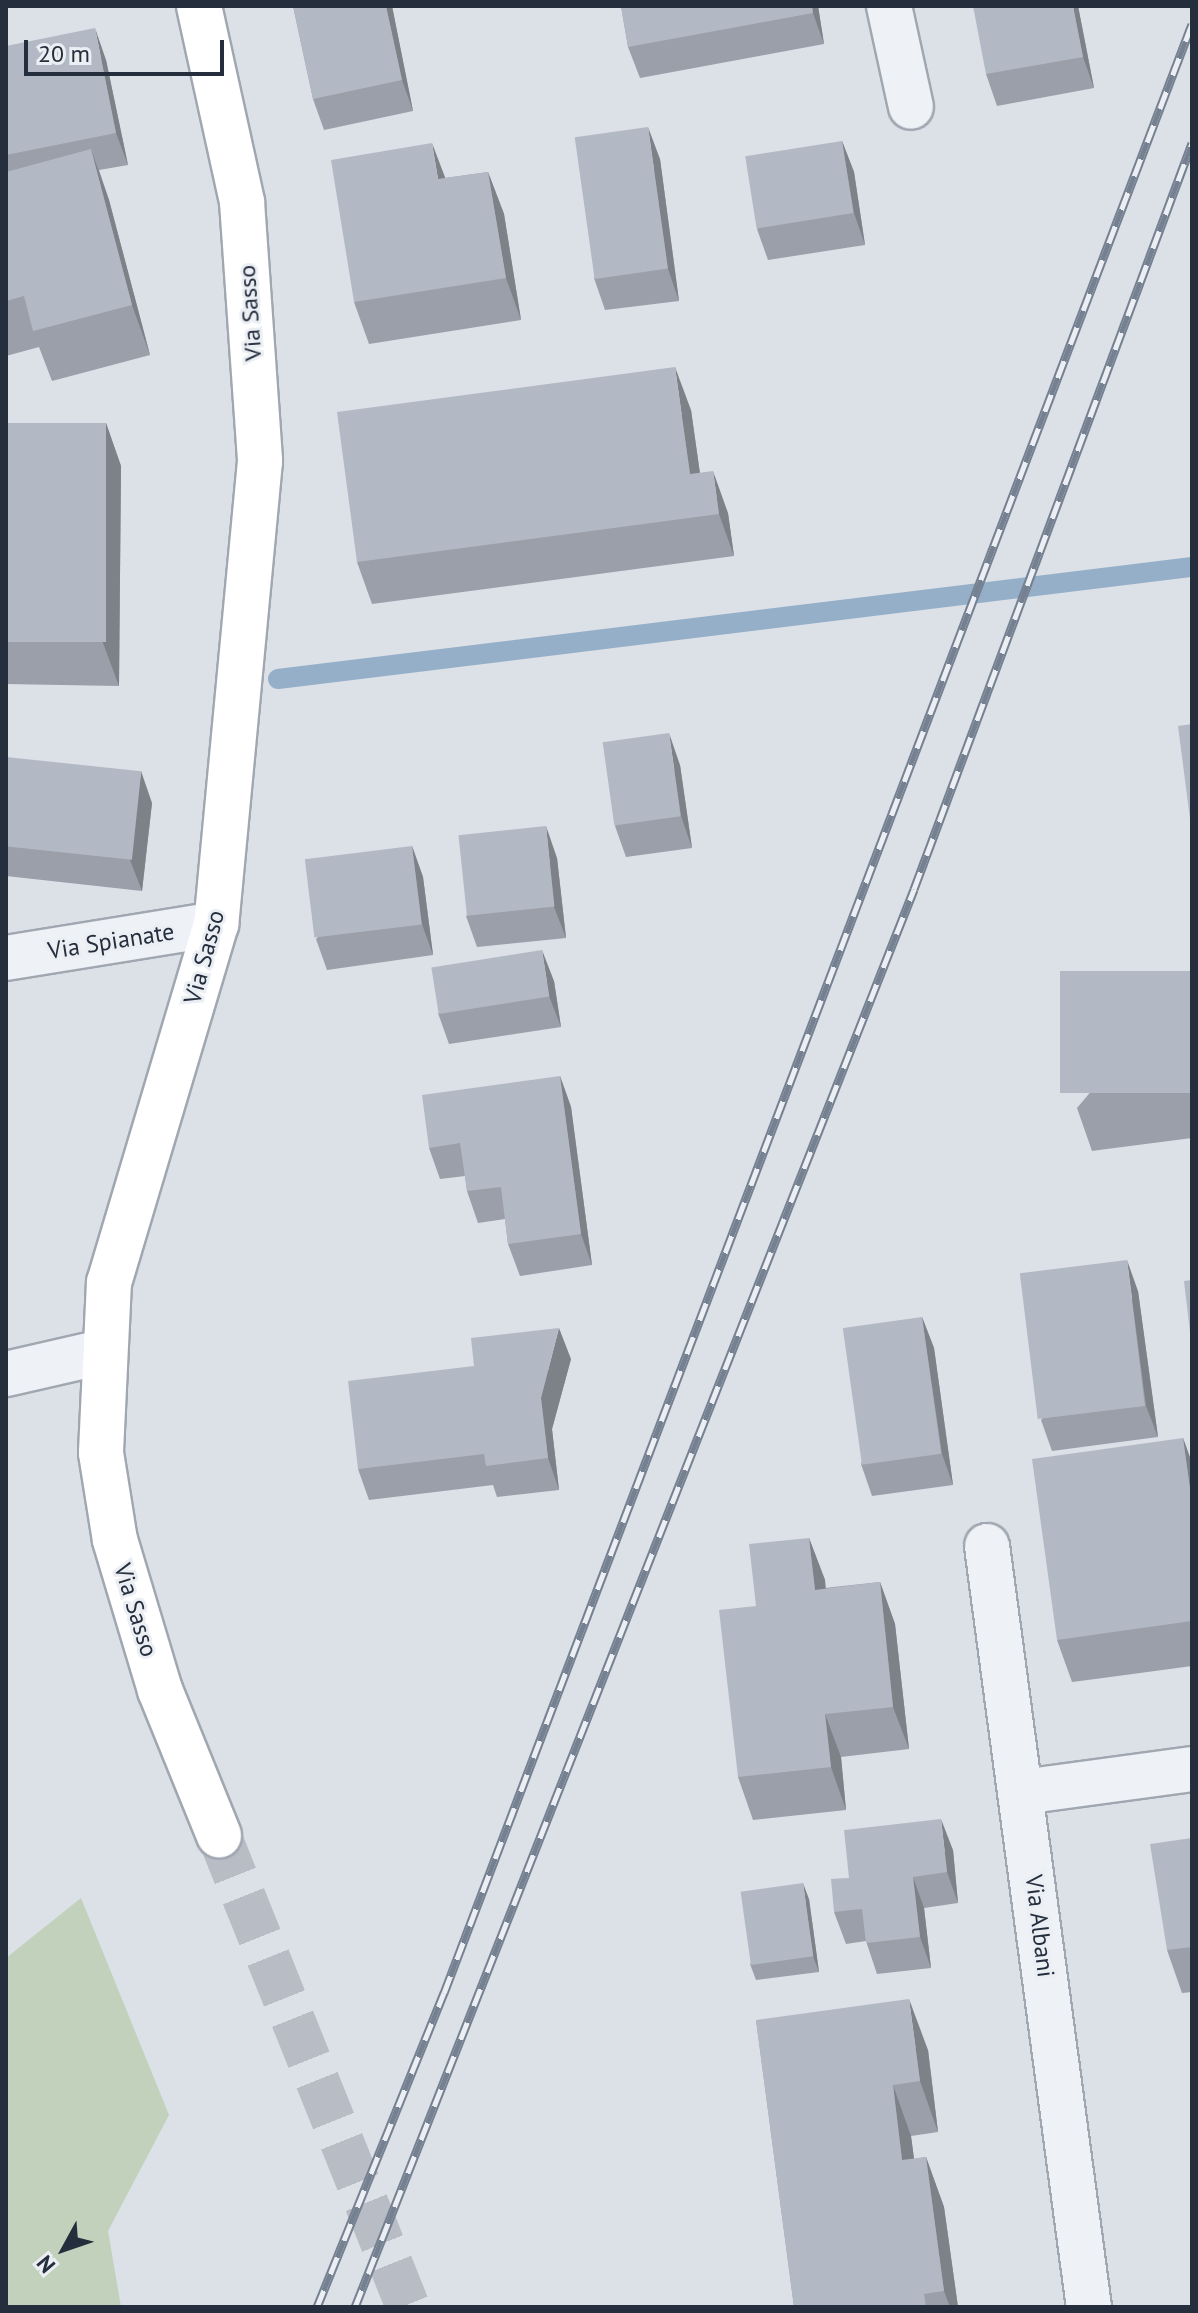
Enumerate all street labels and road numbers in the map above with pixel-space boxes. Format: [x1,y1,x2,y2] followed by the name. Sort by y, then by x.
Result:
[232,264,268,362] street label: Via Sasso
[178,907,230,1007] street label: Via Sasso
[46,917,176,965] street label: Via Spianate
[108,1560,164,1660] street label: Via Sasso
[1019,1873,1061,1979] street label: Via Albani

